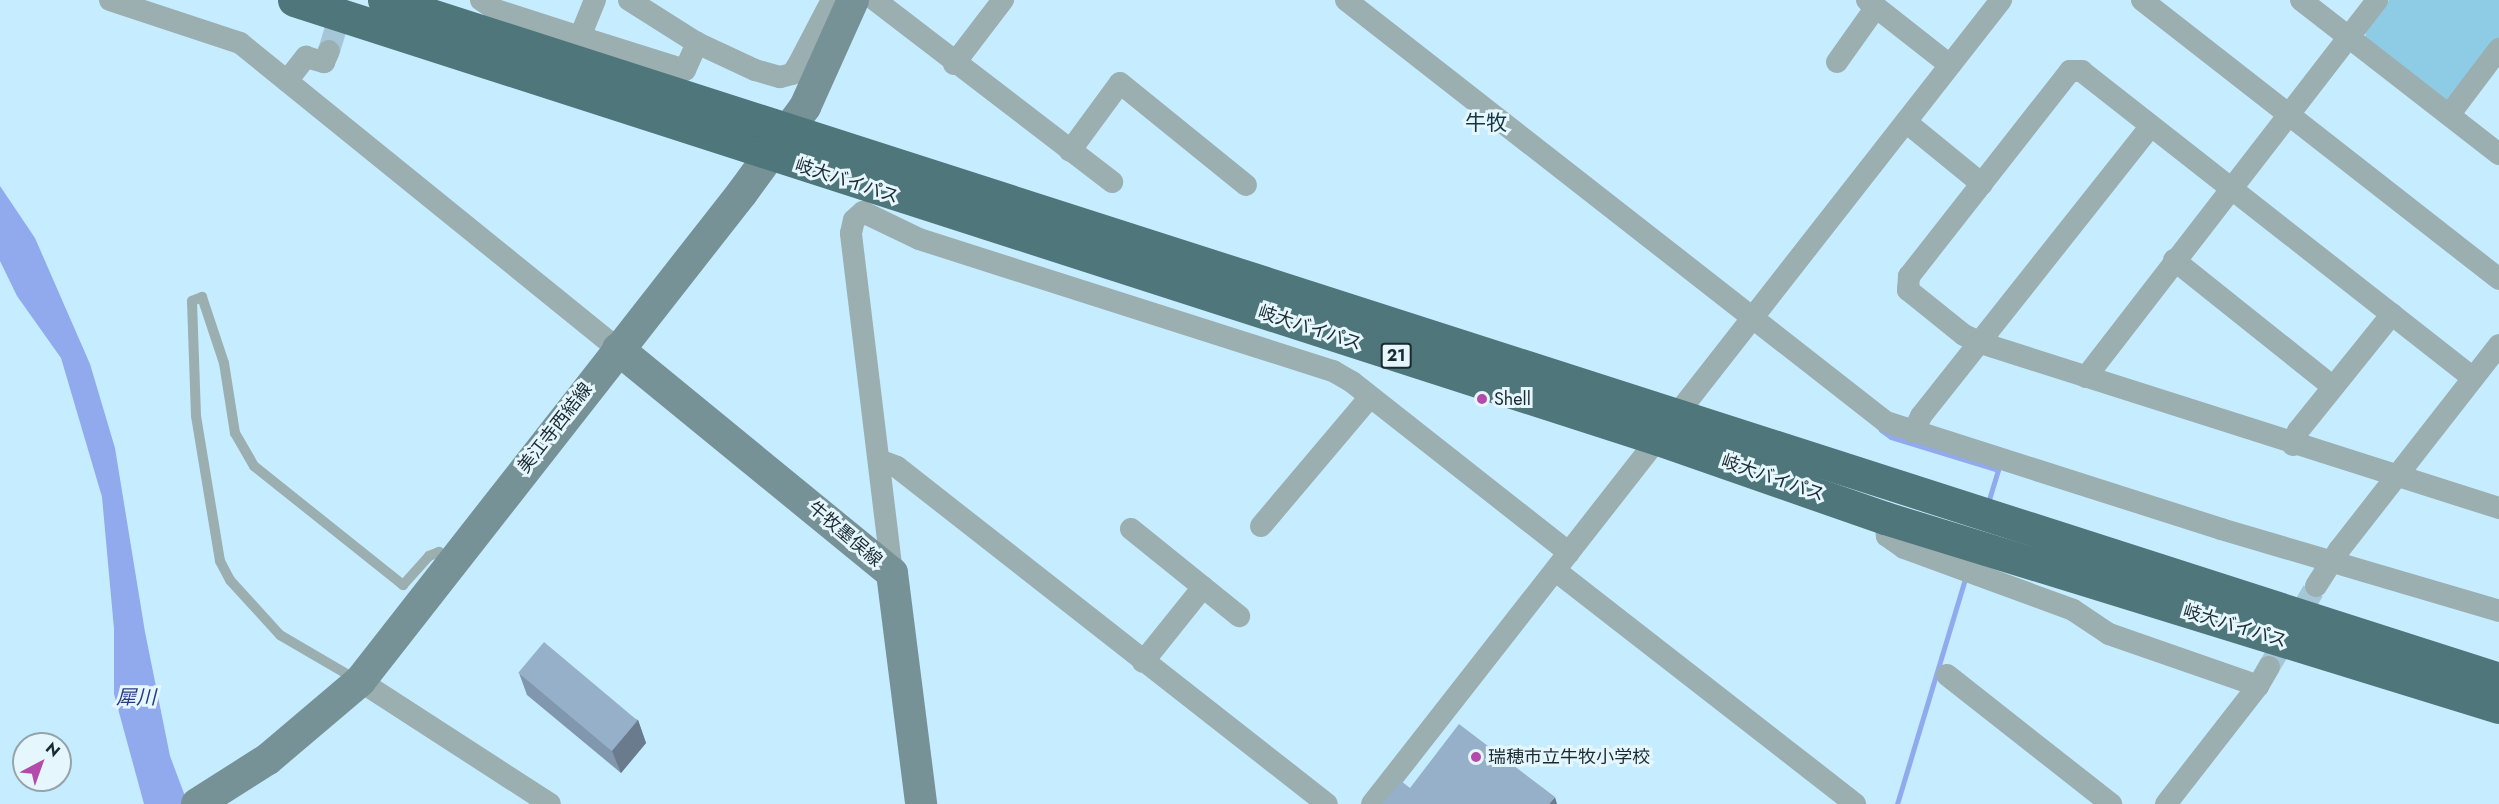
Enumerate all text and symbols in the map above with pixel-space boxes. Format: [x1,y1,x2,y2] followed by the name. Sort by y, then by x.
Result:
[1465,110,1507,136] district label: 牛牧
[792,154,902,208] street label: 岐大バイパス
[1255,301,1365,355] street label: 岐大バイパス
[1380,343,1412,369] road number: 21
[513,379,597,477] street label: 美江寺西結線
[1494,388,1531,410] place label: Shell
[1475,392,1489,406] marker: Shell
[1718,450,1828,506] street label: 岐大バイパス
[804,497,886,571] street label: 牛牧墨俣線
[2180,600,2290,652] street label: 岐大バイパス
[116,685,156,709] water label: 犀川
[12,732,72,792] north arrow
[40,737,65,762] text: N
[1488,746,1650,768] place label: 瑞穂市立牛牧小学校
[1469,750,1483,764] marker: 瑞穂市立牛牧小学校

